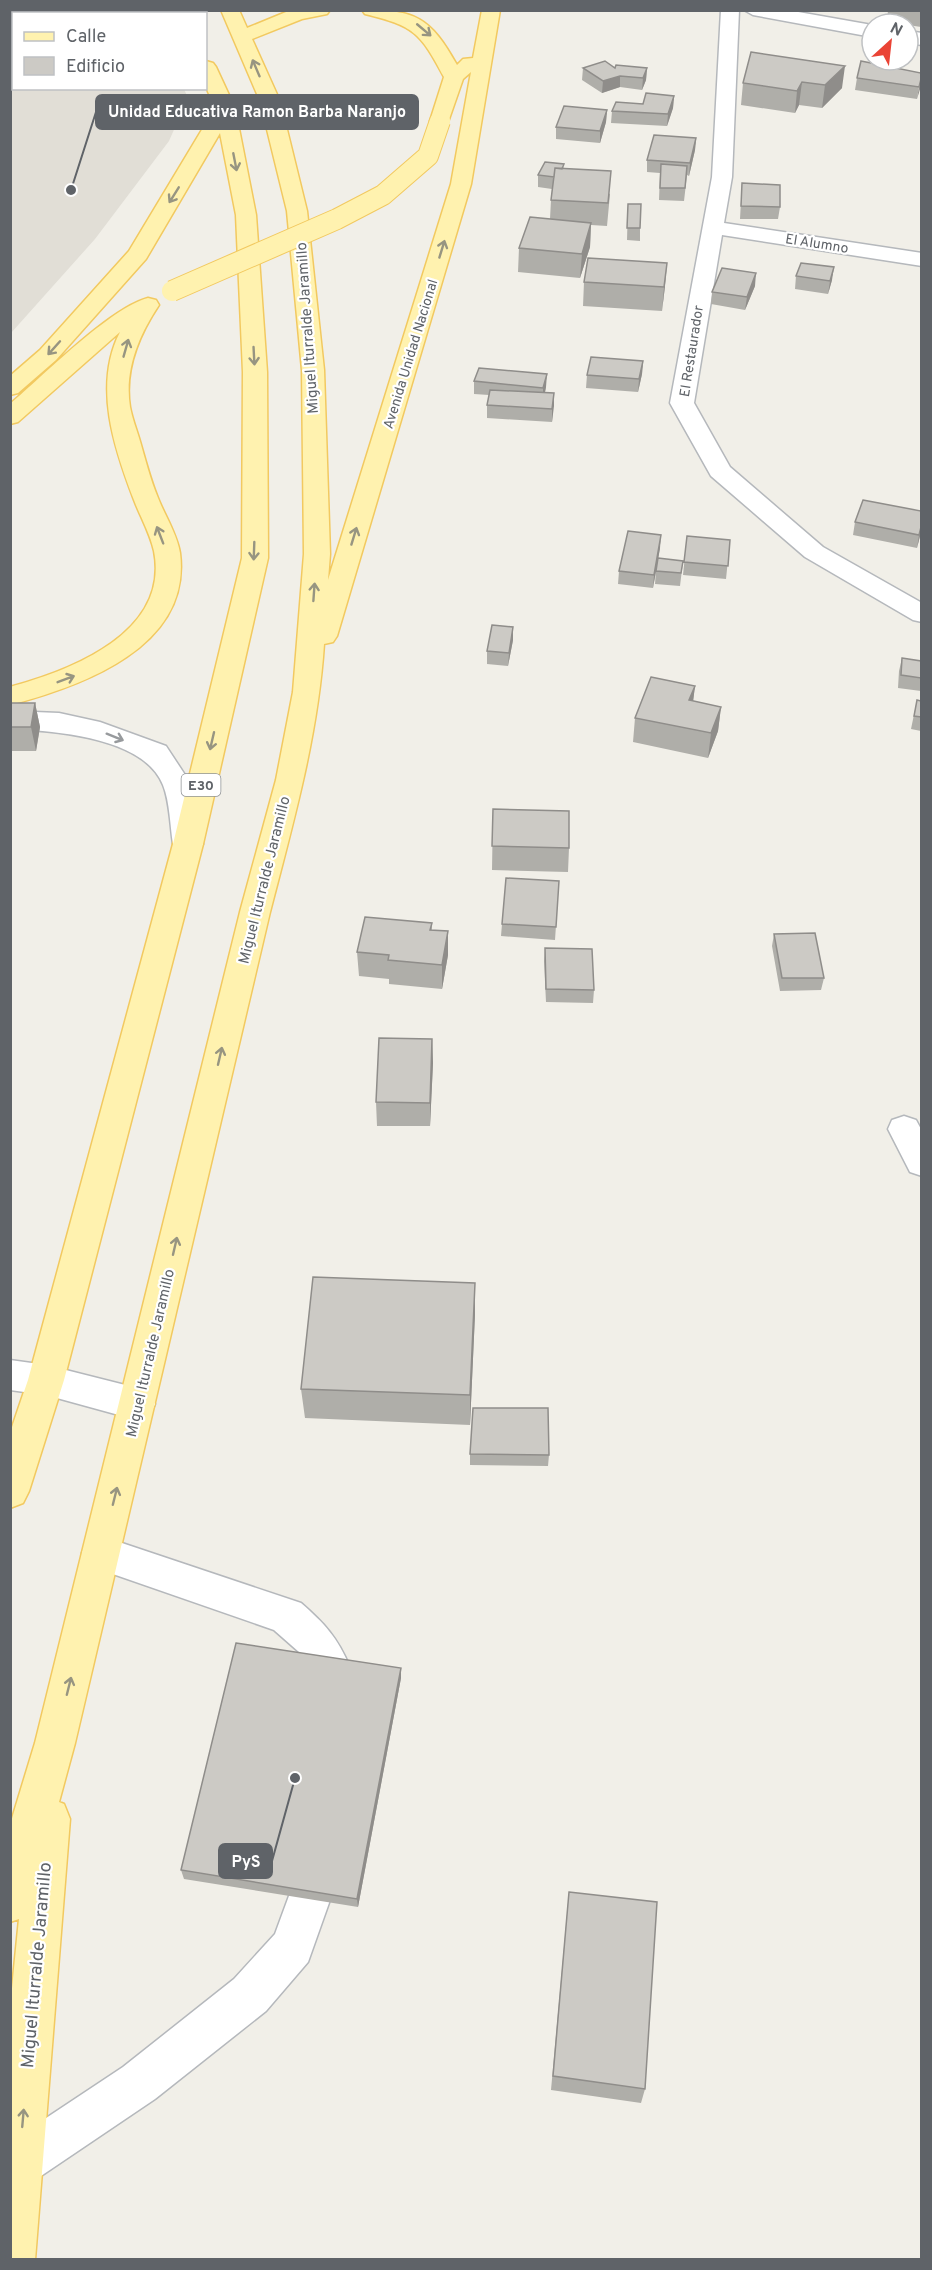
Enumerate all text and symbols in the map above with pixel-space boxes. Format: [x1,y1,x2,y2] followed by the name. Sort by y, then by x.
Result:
[12,12,207,90] legend
[860,12,920,72] north arrow
[886,19,906,42] text: N
[416,23,431,37] one-way arrow
[66,26,106,49] text: Calle
[66,56,125,79] text: Edificio
[250,59,261,77] one-way arrow
[96,95,418,129] callout: Unidad Educativa Ramon Barba Naranjo
[108,103,406,123] text: Unidad Educativa Ramon Barba Naranjo
[230,152,241,171] one-way arrow
[168,186,180,203] one-way arrow
[784,231,850,258] street label: El Alumno
[437,240,448,259] one-way arrow
[293,241,324,414] street label: Miguel Iturralde Jaramillo
[381,278,442,431] street label: Avenida Unidad Nacional
[677,304,708,398] street label: El Restaurador
[121,339,132,358] one-way arrow
[47,340,61,355] one-way arrow
[248,345,259,365] one-way arrow
[154,526,165,545] one-way arrow
[349,527,360,546] one-way arrow
[249,540,260,560] one-way arrow
[309,582,320,602] one-way arrow
[57,673,75,684] one-way arrow
[205,731,217,750] one-way arrow
[105,732,124,743] one-way arrow
[182,774,220,796] road number: E30
[235,795,295,966] street label: Miguel Iturralde Jaramillo
[215,1047,227,1066] one-way arrow
[170,1236,182,1255] one-way arrow
[123,1267,180,1439] street label: Miguel Iturralde Jaramillo
[109,1487,121,1506] one-way arrow
[64,1677,75,1696] one-way arrow
[219,1844,272,1878] callout: PyS
[231,1853,261,1873] text: PyS
[17,1861,58,2069] street label: Miguel Iturralde Jaramillo
[18,2108,29,2128] one-way arrow

